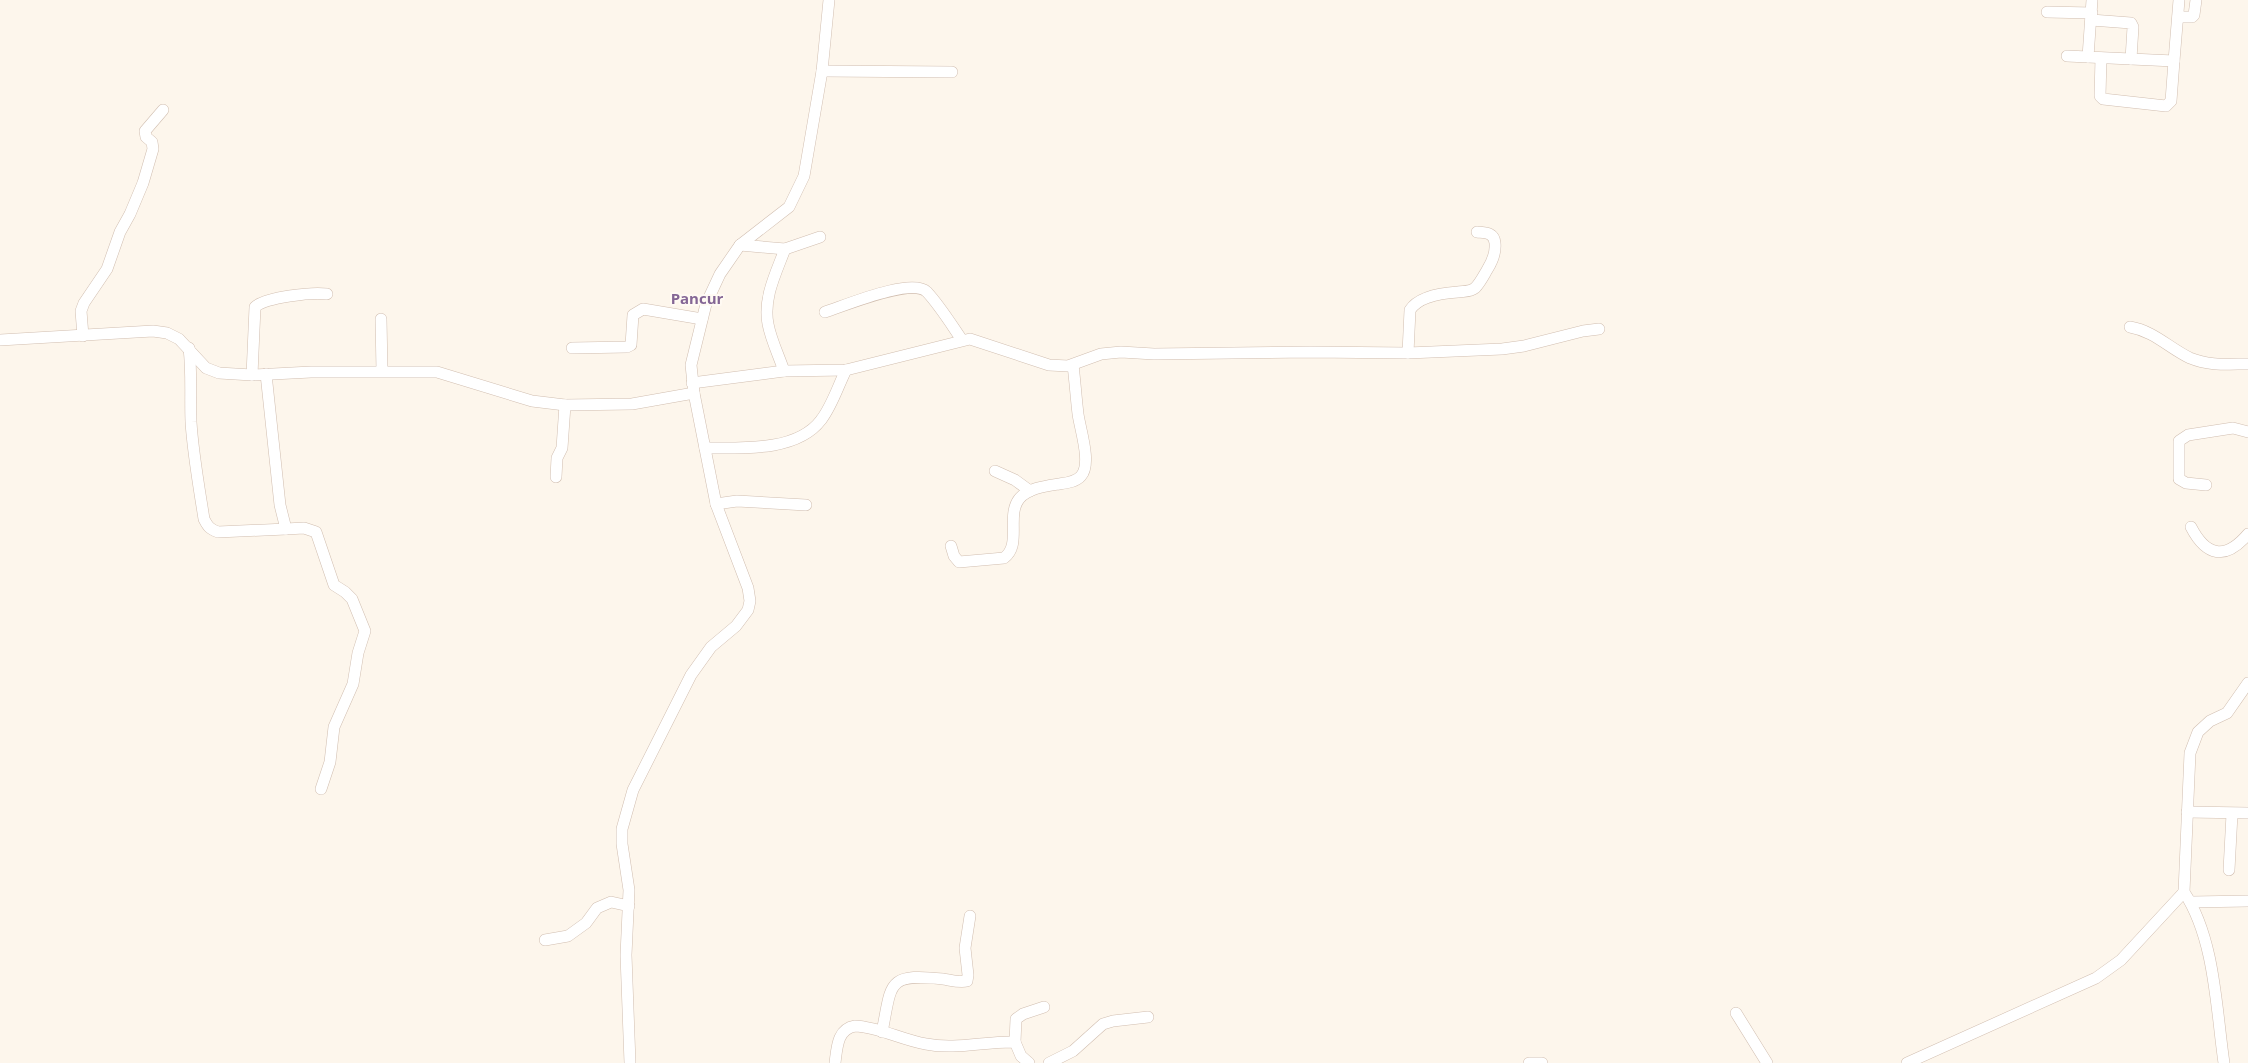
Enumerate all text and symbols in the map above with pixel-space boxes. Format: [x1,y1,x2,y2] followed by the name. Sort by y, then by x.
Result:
[671,288,724,308] district label: Pancur

